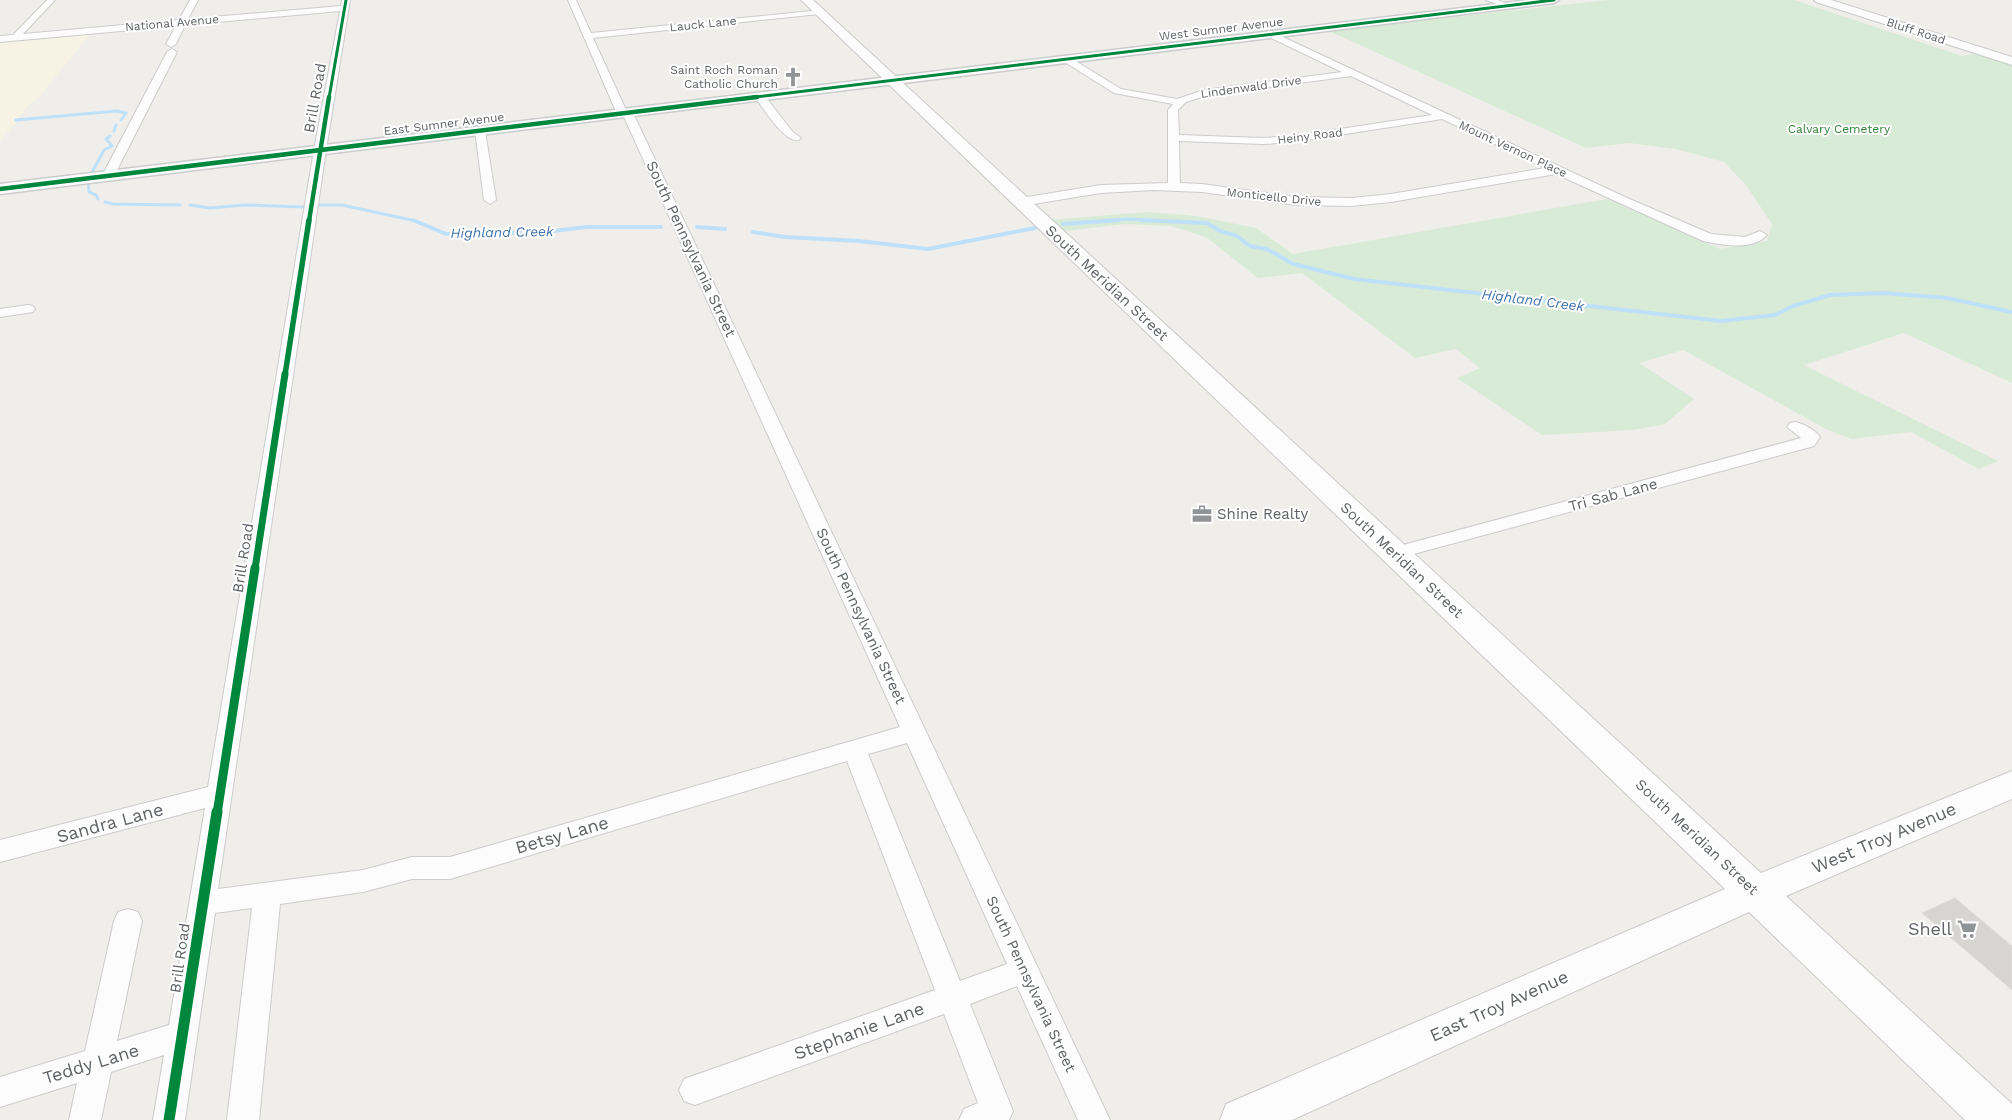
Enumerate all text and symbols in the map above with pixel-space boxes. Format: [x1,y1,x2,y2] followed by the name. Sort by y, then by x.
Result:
[124,12,220,34] street label: National Avenue
[669,14,737,34] street label: Lauck Lane
[1158,14,1284,44] street label: West Sumner Avenue
[1885,15,1947,47] street label: Bluff Road
[300,62,330,134] street label: Brill Road
[670,63,778,91] place label: Saint Roch Roman Catholic Church
[782,66,804,88] church icon: Saint Roch Roman Catholic Church
[1200,73,1302,101] street label: Lindenwald Drive
[383,110,505,138] street label: East Sumner Avenue
[1457,118,1569,180] street label: Mount Vernon Place
[1788,122,1891,136] park label: Calvary Cemetery
[1277,125,1343,147] street label: Heiny Road
[642,158,740,340] street label: South Pennsylvania Street
[1226,185,1322,209] street label: Monticello Drive
[1042,221,1173,345] street label: South Meridian Street
[450,223,554,241] water label: Highland Creek
[1481,286,1586,314] water label: Highland Creek
[1567,475,1659,515] street label: Tri Sab Lane
[1337,498,1468,622] street label: South Meridian Street
[1191,503,1213,525] office icon: Shine Realty
[1217,505,1308,523] place label: Shine Realty
[229,522,257,594] street label: Brill Road
[812,525,910,707] street label: South Pennsylvania Street
[1632,775,1763,899] street label: South Meridian Street
[54,798,165,847] street label: Sandra Lane
[1808,798,1959,877] street label: West Troy Avenue
[513,811,611,858] street label: Betsy Lane
[982,893,1080,1075] street label: South Pennsylvania Street
[1908,918,1952,939] place label: Shell
[1956,918,1978,940] supermarket icon: Shell
[166,922,194,994] street label: Brill Road
[1426,966,1571,1046] street label: East Troy Avenue
[791,997,927,1064] street label: Stephanie Lane
[40,1039,141,1088] street label: Teddy Lane

